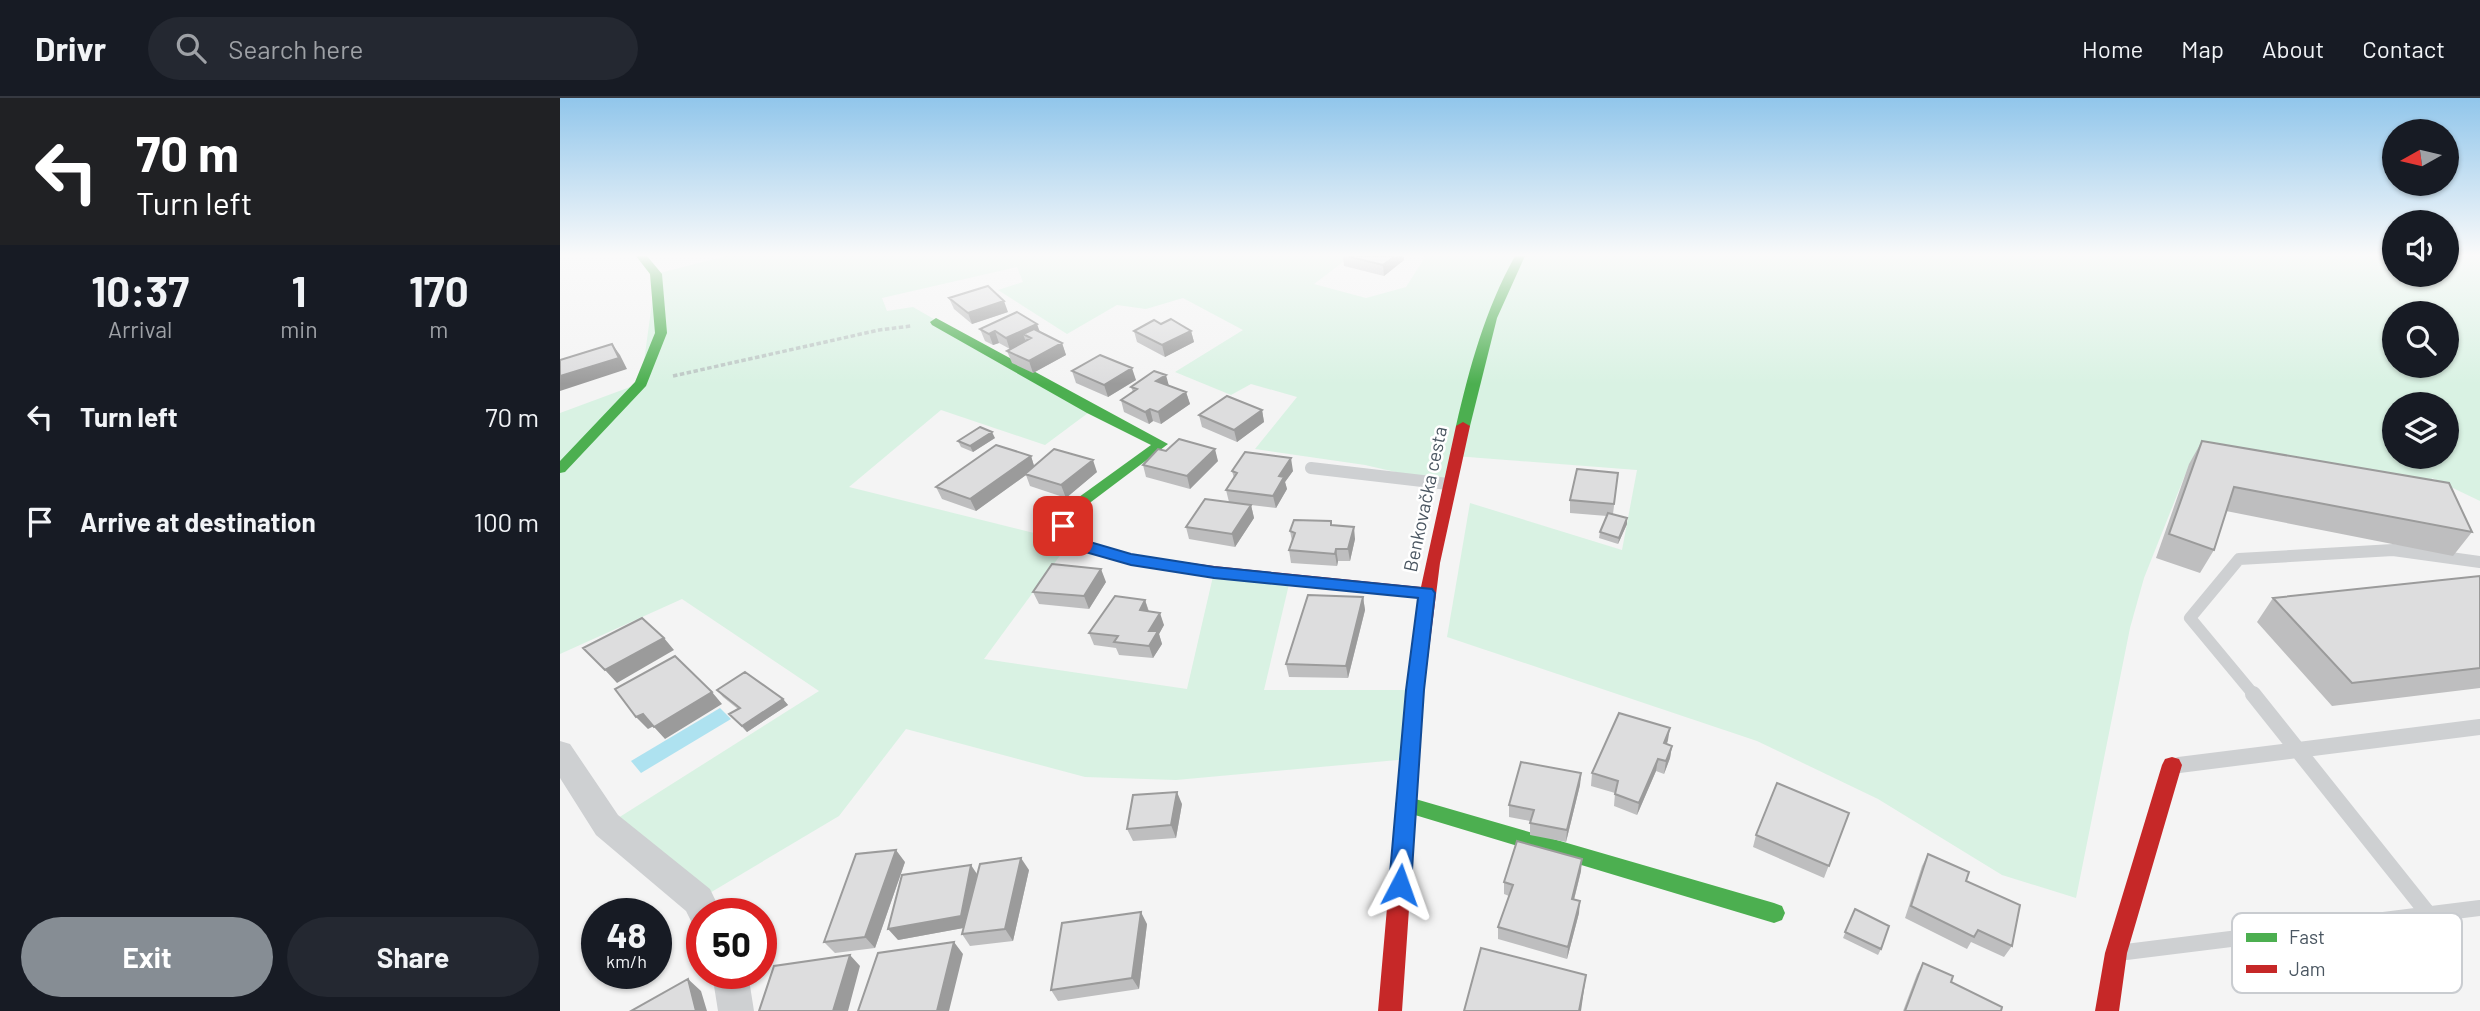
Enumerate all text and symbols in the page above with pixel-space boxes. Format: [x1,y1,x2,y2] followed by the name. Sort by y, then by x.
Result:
[148,17,638,80] search box
[35,28,106,68] text: Drivr
[172,29,210,67] icon: search
[228,33,363,64] text: Search here
[2082,34,2143,63] text: Home
[2181,34,2224,63] text: Map
[2262,34,2324,63] text: About
[2362,34,2445,63] text: Contact
[2382,119,2459,196] north arrow
[2382,119,2459,469] map controls
[136,123,239,182] text: 70 m
[21,126,112,217] icon: left
[136,183,253,221] text: Turn left
[2382,210,2459,287] button: sound
[91,265,189,315] text: 10:37
[292,265,306,315] text: 1
[409,265,469,315] text: 170
[2382,301,2459,378] button: search
[108,315,172,343] text: Arrival
[280,315,318,343] text: min
[429,315,448,343] text: m
[2382,392,2459,469] button: layers
[21,398,59,436] icon: left
[80,401,178,432] text: Turn left
[485,401,539,432] text: 70 m
[1398,424,1451,574] street label: Benkovačka cesta
[1033,496,1093,556] pin
[21,503,59,541] icon: arrive
[80,506,316,537] text: Arrive at destination
[474,506,539,537] text: 100 m
[1044,507,1082,545] icon: arrive
[1363,848,1437,922] position arrow
[686,898,777,989] speed limit sign: 50
[606,913,647,955] text: 48
[2232,913,2462,993] legend
[21,917,273,997] button: Exit
[287,917,539,997] button: Share
[2289,925,2325,948] text: Fast
[606,950,647,972] text: km/h
[2289,957,2325,980] text: Jam

